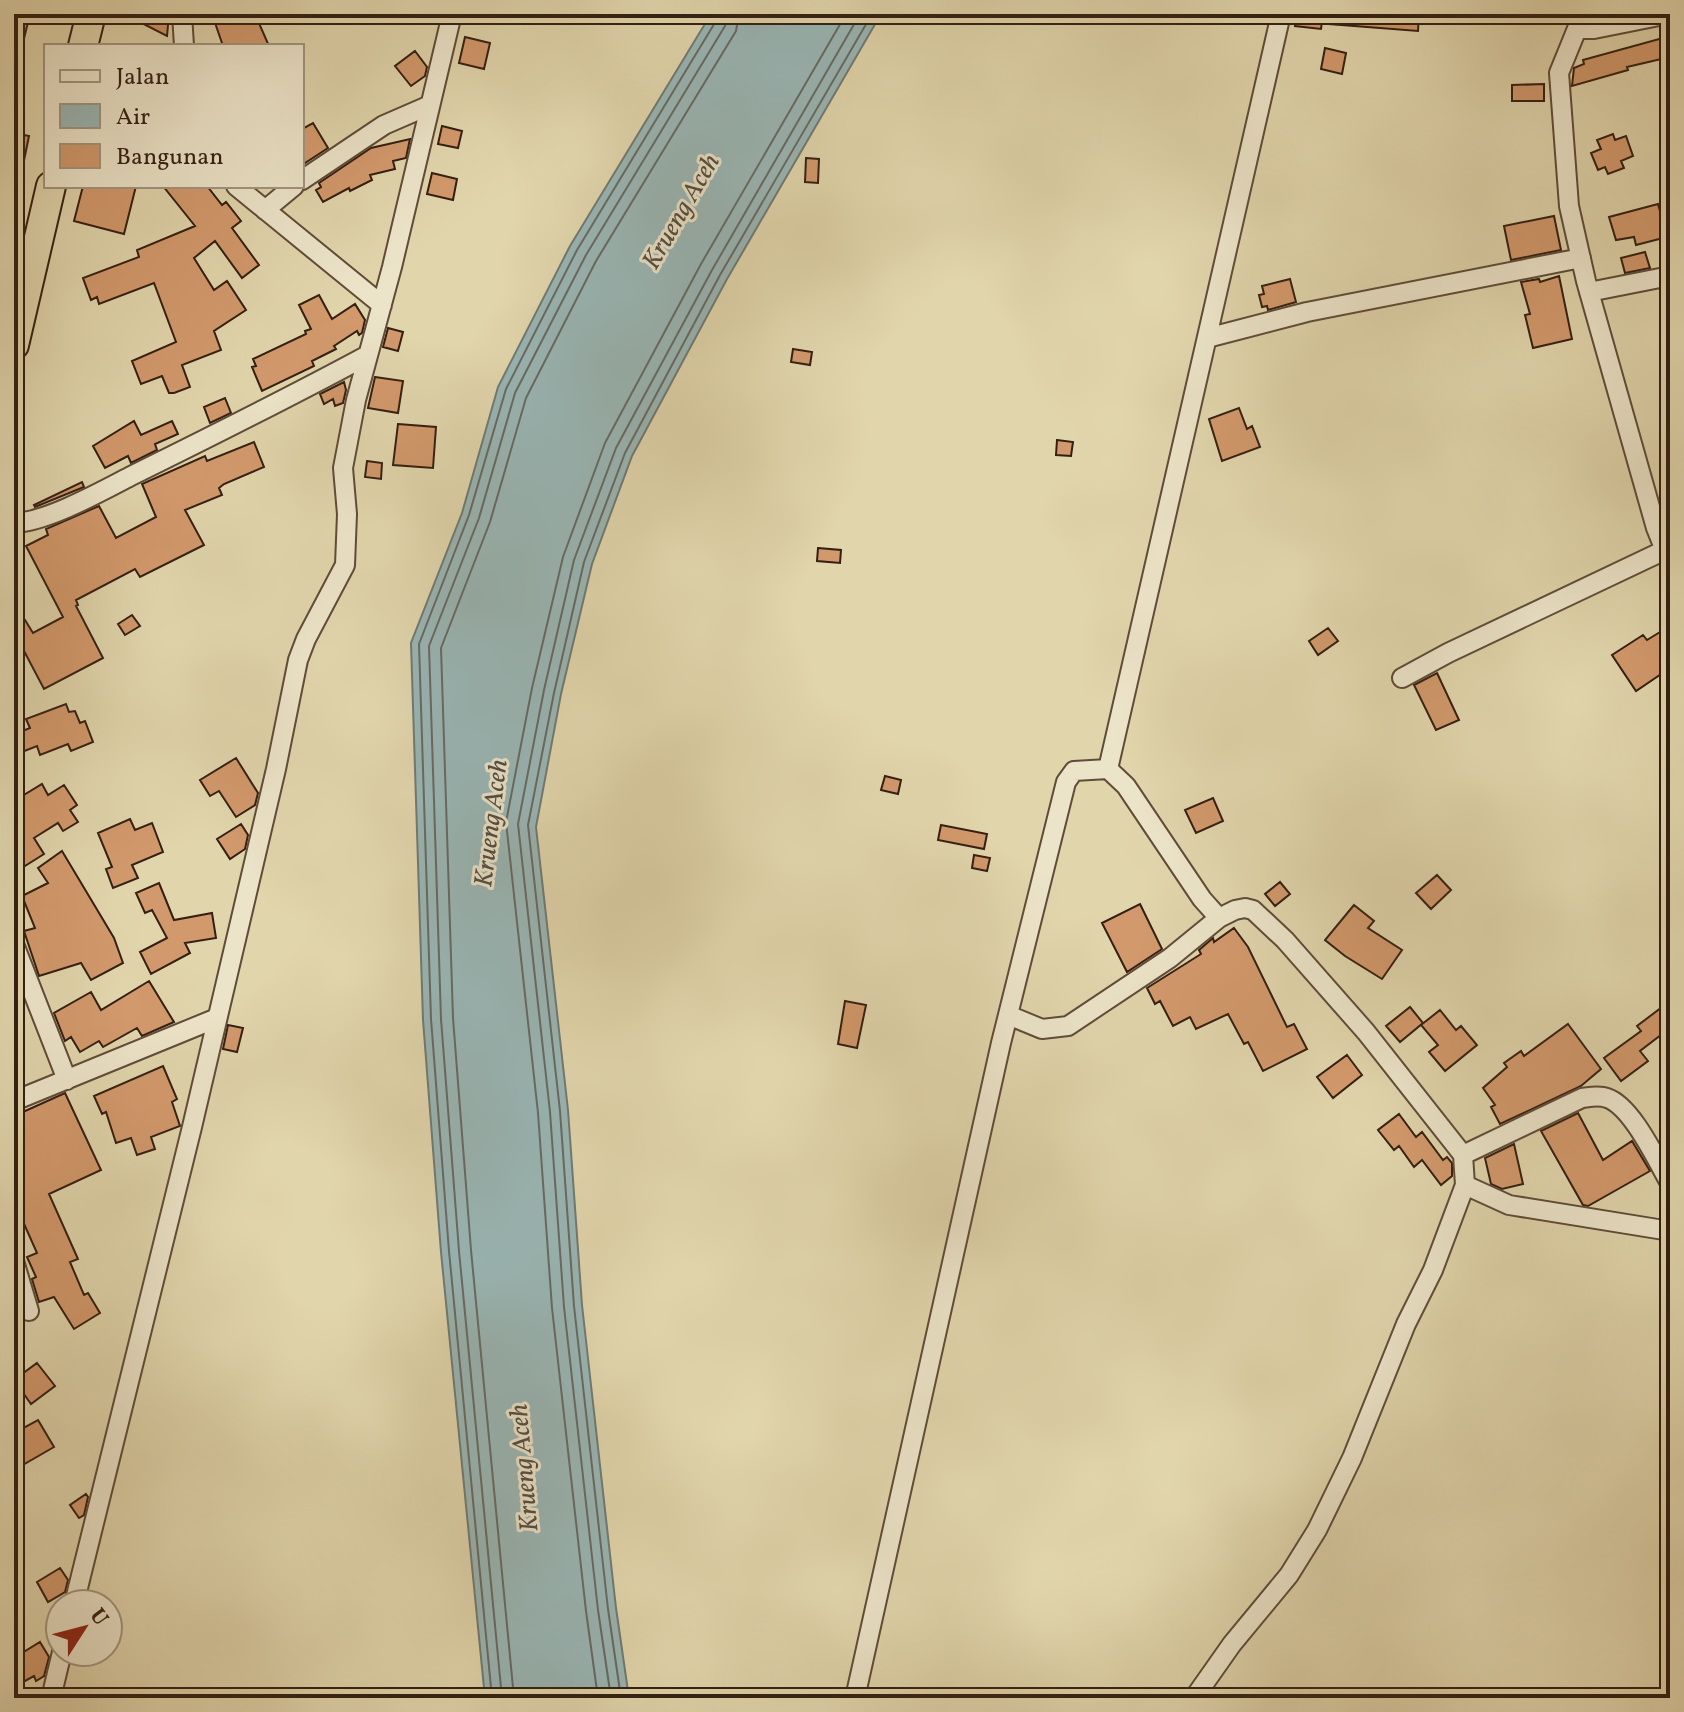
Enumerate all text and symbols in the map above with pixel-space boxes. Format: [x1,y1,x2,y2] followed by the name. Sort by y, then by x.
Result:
[44,44,304,188] legend
[116,61,169,95] text: Jalan
[116,101,150,135] text: Air
[116,141,224,175] text: Bangunan
[634,147,729,277] water label: Krueng Aceh
[466,757,518,889] water label: Krueng Aceh
[501,1402,549,1533] water label: Krueng Aceh
[44,1588,124,1668] north arrow
[81,1602,115,1633] text: U

